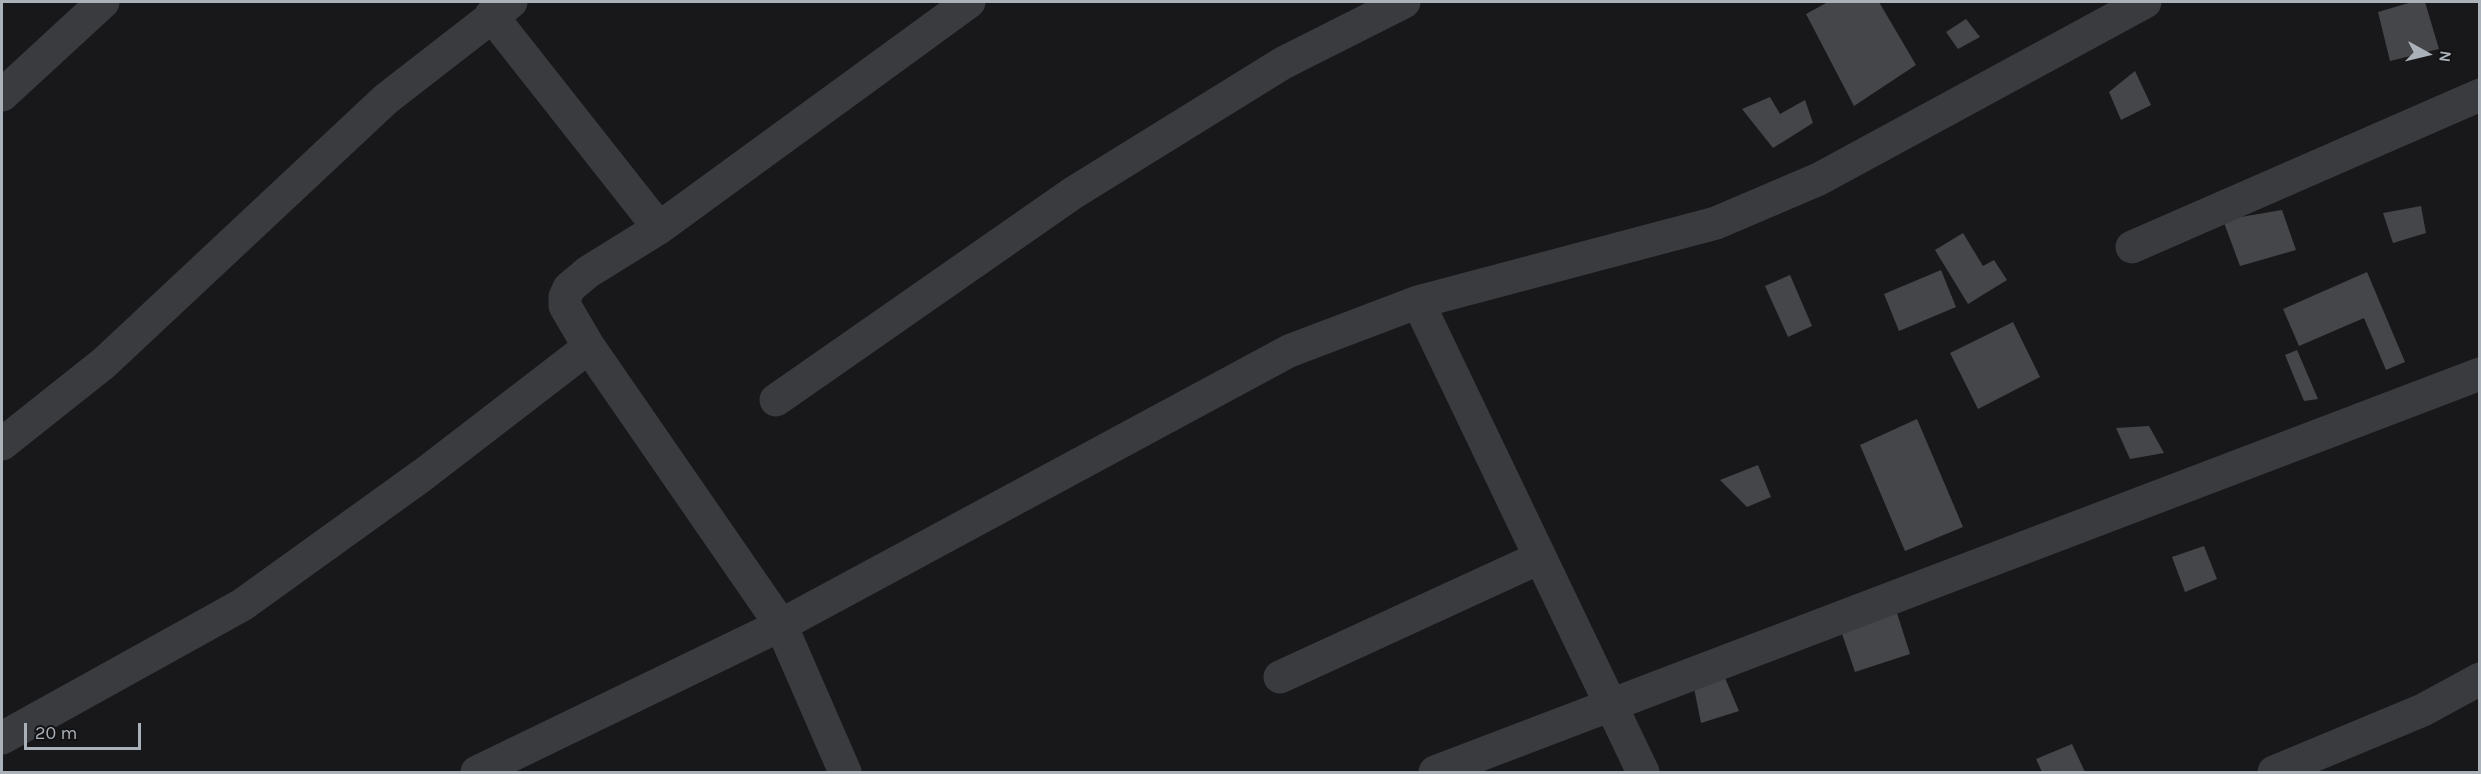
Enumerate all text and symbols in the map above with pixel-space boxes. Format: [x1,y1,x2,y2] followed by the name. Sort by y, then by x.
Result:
[2397,24,2457,84] north arrow
[2435,50,2456,64] text: N
[27,711,144,749] scale bar
[35,722,77,744] text: 20 m

